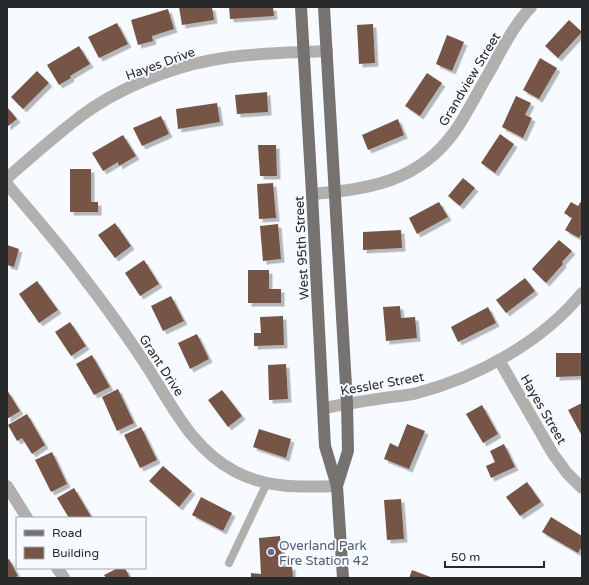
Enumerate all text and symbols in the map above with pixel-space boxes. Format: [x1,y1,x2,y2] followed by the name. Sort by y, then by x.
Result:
[436,30,504,129] street label: Grandview Street
[123,44,197,84] street label: Hayes Drive
[291,195,313,300] street label: West 95th Street
[135,332,187,399] street label: Grant Drive
[339,369,425,399] street label: Kessler Street
[517,372,570,447] street label: Hayes Street
[16,517,146,569] legend
[52,526,82,540] text: Road
[279,538,369,569] place label: Overland Park Fire Station 42
[445,543,544,569] scale bar
[52,546,99,560] text: Building
[266,547,276,557] marker: Overland Park Fire Station 42
[451,550,480,564] text: 50 m

